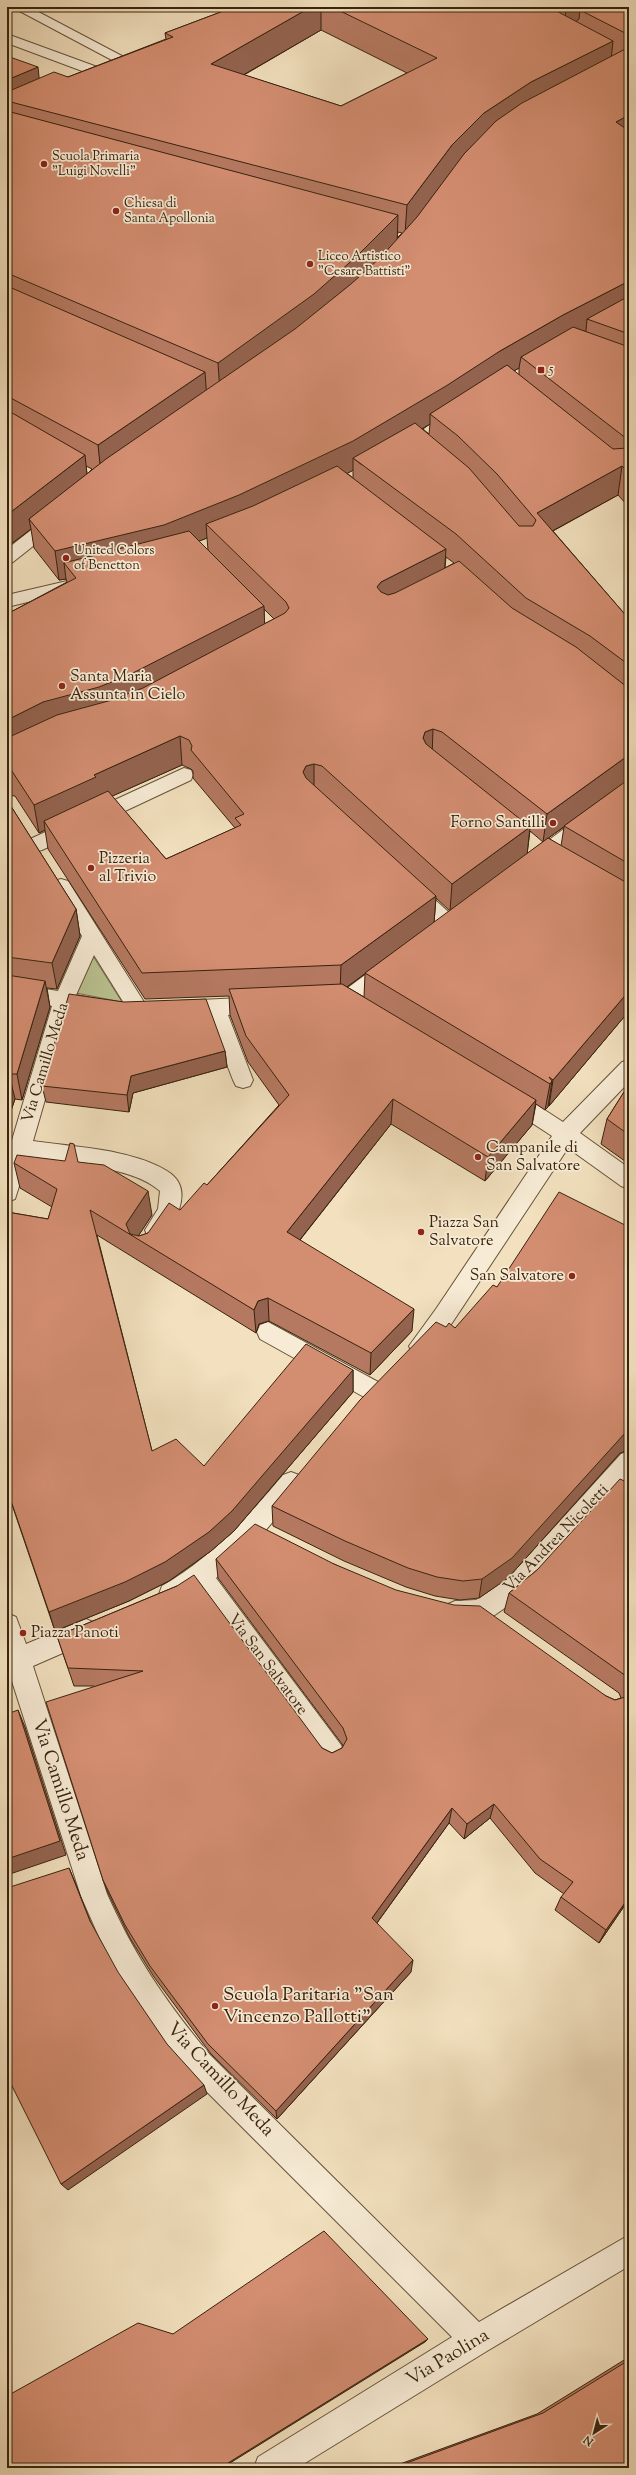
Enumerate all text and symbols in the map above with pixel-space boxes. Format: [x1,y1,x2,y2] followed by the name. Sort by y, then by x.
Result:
[52,148,139,181] place label: Scuola Primaria "Luigi Novelli"
[39,159,49,169] marker: Scuola Primaria "Luigi Novelli"
[124,195,215,228] place label: Chiesa di Santa Apollonia
[111,206,121,216] marker: Chiesa di Santa Apollonia
[318,248,411,281] place label: Liceo Artistico "Cesare Battisti"
[305,259,315,269] marker: Liceo Artistico "Cesare Battisti"
[548,361,554,379] place label: 5
[536,365,546,375] marker: 5
[74,542,154,575] place label: United Colors of Benetton
[61,553,71,563] marker: United Colors of Benetton
[70,666,186,707] place label: Santa Maria Assunta in Cielo
[57,681,67,691] marker: Santa Maria Assunta in Cielo
[450,812,545,835] place label: Forno Santilli
[548,818,558,828] marker: Forno Santilli
[99,848,156,889] place label: Pizzeria al Trivio
[86,863,96,873] marker: Pizzeria al Trivio
[17,1000,75,1126] street label: Via Camillo Meda
[486,1137,580,1178] place label: Campanile di San Salvatore
[473,1152,483,1162] marker: Campanile di San Salvatore
[429,1212,500,1253] place label: Piazza San Salvatore
[416,1227,426,1237] marker: Piazza San Salvatore
[470,1265,564,1288] place label: San Salvatore
[567,1271,577,1281] marker: San Salvatore
[499,1479,615,1598] street label: Via Andrea Nicoletti
[221,1610,313,1720] street label: Via San Salvatore
[31,1622,119,1645] place label: Piazza Panoti
[18,1628,28,1638] marker: Piazza Panoti
[24,1716,96,1865] street label: Via Camillo Meda
[223,1982,394,2031] place label: Scuola Paritaria "San Vincenzo Pallotti"
[210,2001,220,2011] marker: Scuola Paritaria "San Vincenzo Pallotti"
[160,2017,280,2143] street label: Via Camillo Meda
[401,2323,495,2393] street label: Via Paolina
[574,2413,614,2453] north arrow
[580,2431,598,2450] text: N

